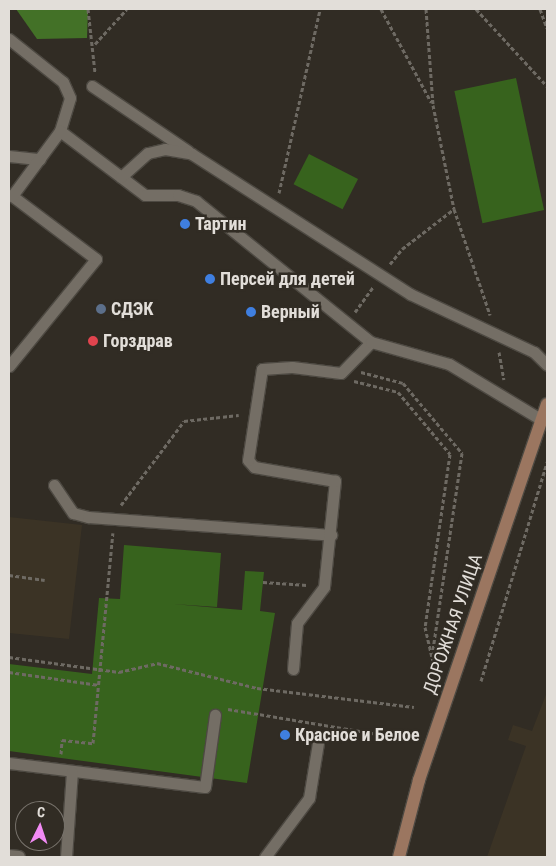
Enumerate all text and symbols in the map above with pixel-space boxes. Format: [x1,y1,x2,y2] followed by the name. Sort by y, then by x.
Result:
[195,213,246,235] place label: Тартин
[179,218,191,230] marker: Тартин
[220,268,355,290] place label: Персей для детей
[204,273,216,285] marker: Персей для детей
[111,298,153,320] place label: СДЭК
[261,301,320,323] place label: Верный
[95,303,107,315] marker: СДЭК
[245,306,257,318] marker: Верный
[103,330,173,352] place label: Горздрав
[87,335,99,347] marker: Горздрав
[419,551,487,697] street label: ДОРОЖНАЯ УЛИЦА
[295,724,420,746] place label: Красное и Белое
[279,729,291,741] marker: Красное и Белое
[15,801,65,851] north arrow
[36,804,46,820] text: С

